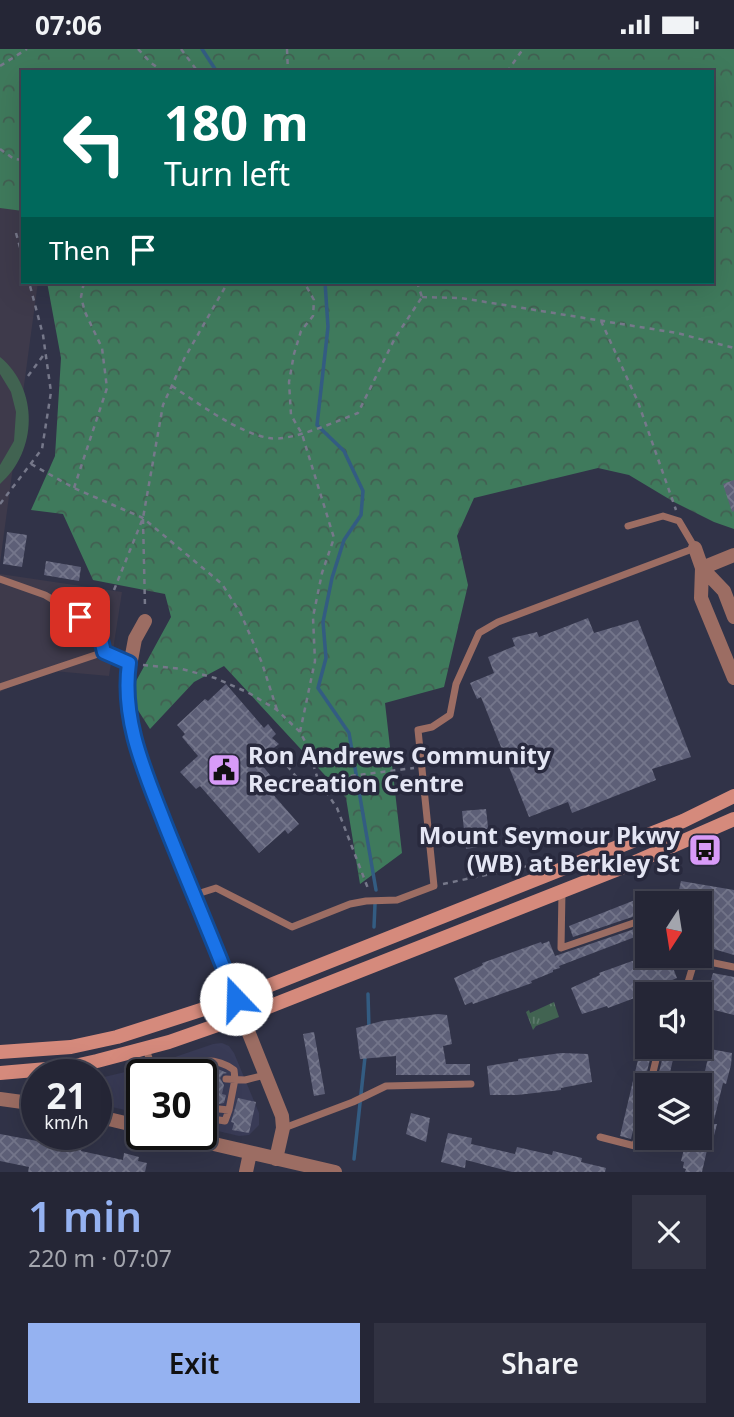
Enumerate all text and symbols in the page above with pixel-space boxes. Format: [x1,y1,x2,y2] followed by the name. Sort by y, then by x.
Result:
[35,7,102,43] text: 07:06
[164,89,309,155] text: 180 m
[49,98,140,189] icon: left
[164,152,290,195] text: Turn left
[124,231,162,269] icon: arrive
[49,232,110,268] text: Then
[50,587,110,647] pin
[61,598,99,636] icon: arrive
[248,738,551,799] place label: Ron Andrews Community Recreation Centre
[205,751,243,789] public building icon: Ron Andrews Community Recreation Centre
[419,818,680,879] place label: Mount Seymour Pkwy (WB) at Berkley St
[686,831,724,869] bus stop icon: Mount Seymour Pkwy (WB) at Berkley St
[635,891,712,968] north arrow
[635,891,712,1150] map controls
[199,962,273,1036] position arrow
[635,982,712,1059] button: sound
[126,1059,217,1150] speed limit sign: 30
[46,1072,87,1119] text: 21
[635,1073,712,1150] button: layers
[44,1110,89,1134] text: km/h
[28,1187,142,1244] text: 1 min
[632,1195,706,1269] button: close
[28,1242,172,1274] text: 220 m · 07:07
[28,1323,360,1403] button: Exit
[374,1323,706,1403] button: Share

